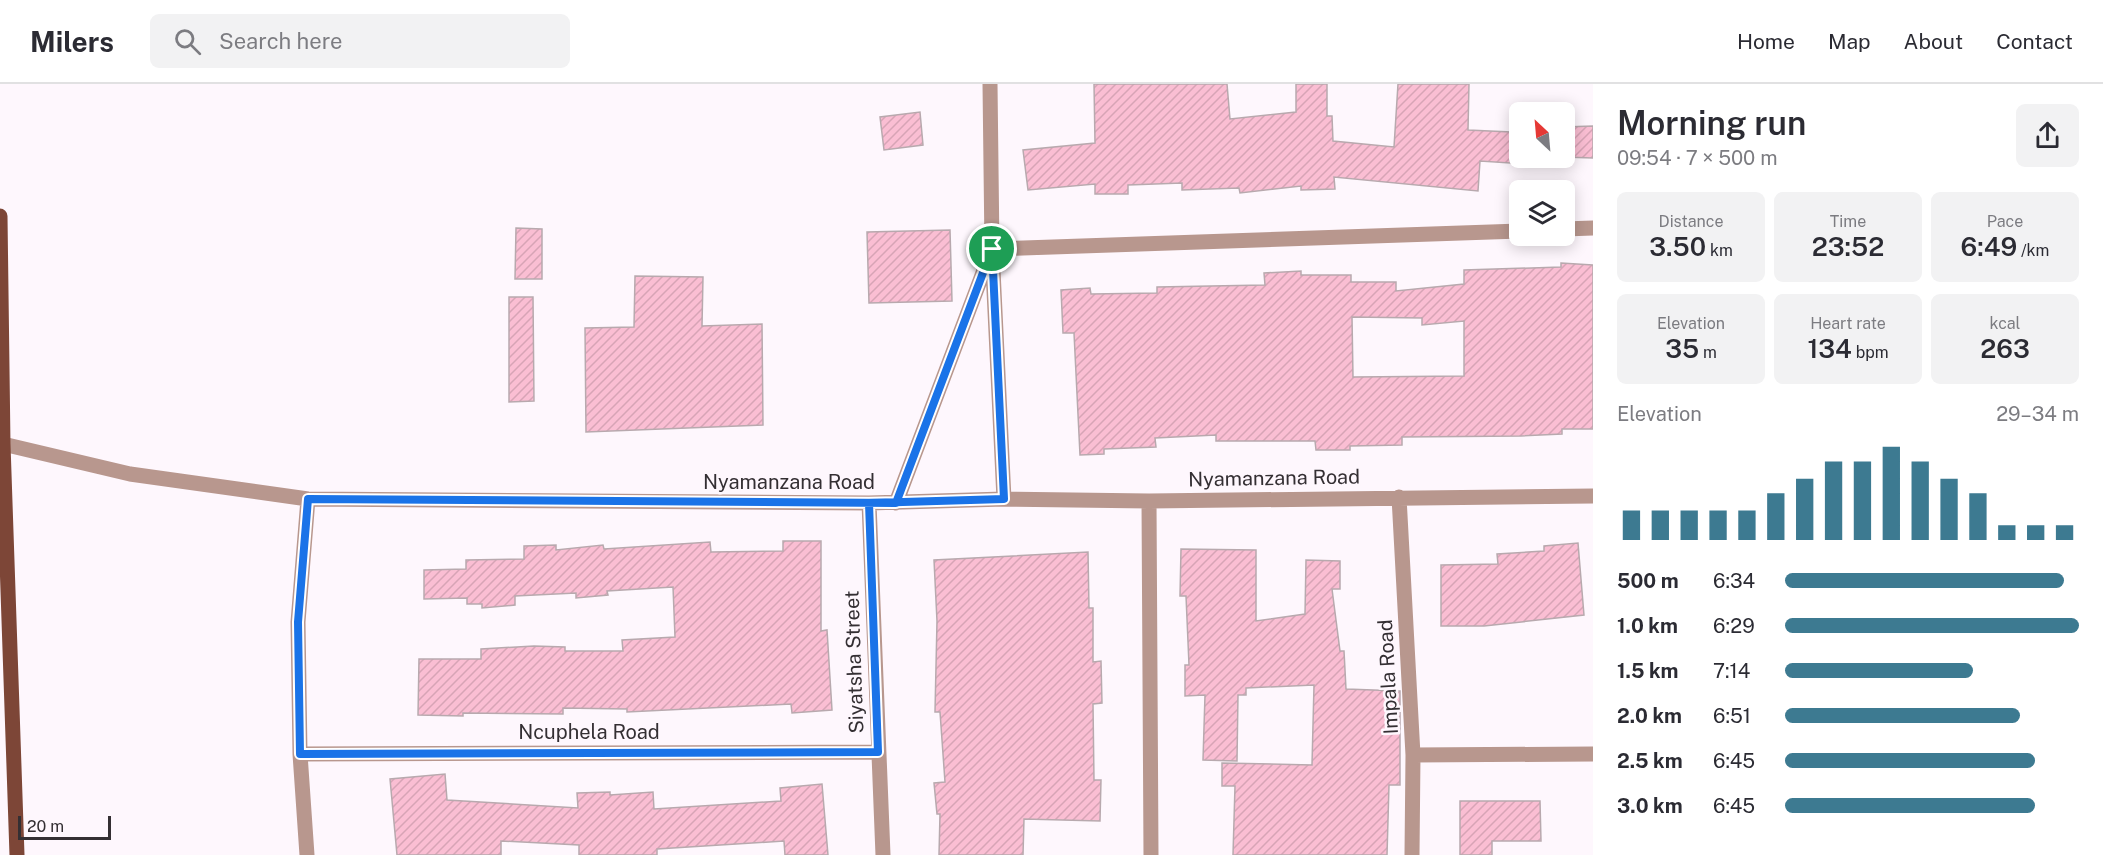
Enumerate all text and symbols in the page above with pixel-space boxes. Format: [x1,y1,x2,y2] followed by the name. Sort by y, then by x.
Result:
[150,14,570,68] search box
[30,25,114,58] text: Milers
[171,25,204,58] icon: search
[219,28,343,54] text: Search here
[1737,29,1795,54] text: Home
[1828,29,1871,54] text: Map
[1904,29,1963,54] text: About
[1996,29,2073,54] text: Contact
[1509,102,1575,168] north arrow
[1509,102,1575,246] map controls
[1617,104,1806,142] text: Morning run
[2016,104,2079,167] button: share
[1617,146,1778,170] text: 09:54 · 7 × 500 m
[1509,180,1575,246] button: layers
[1659,212,1723,231] text: Distance
[1830,212,1866,231] text: Time
[1987,212,2023,231] text: Pace
[966,223,1017,274] pin
[1649,231,1706,262] text: 3.50
[1812,231,1884,262] text: 23:52
[1961,231,2017,262] text: 6:49
[975,232,1008,265] icon: arrive
[1706,241,1733,260] text: km
[2017,241,2049,260] text: /km
[1657,314,1725,333] text: Elevation
[1810,314,1886,333] text: Heart rate
[1990,314,2020,333] text: kcal
[1665,333,1699,364] text: 35
[1807,333,1852,364] text: 134
[1980,333,2030,364] text: 263
[1699,343,1717,362] text: m
[1852,343,1889,362] text: bpm
[1617,402,1702,426] text: Elevation
[1996,402,2079,426] text: 29–34 m
[1188,465,1360,491] street label: Nyamanzana Road
[703,470,875,494] street label: Nyamanzana Road
[1617,569,1679,593] text: 500 m
[1713,569,1755,593] text: 6:34
[840,590,868,734] street label: Siyatsha Street
[1617,614,1678,638] text: 1.0 km
[1713,614,1755,638] text: 6:29
[1373,619,1403,735] street label: Impala Road
[1617,659,1678,683] text: 1.5 km
[1713,659,1750,683] text: 7:14
[1617,704,1682,728] text: 2.0 km
[1713,704,1751,728] text: 6:51
[518,720,660,744] street label: Ncuphela Road
[1617,749,1683,773] text: 2.5 km
[1713,749,1755,773] text: 6:45
[1617,794,1683,818] text: 3.0 km
[1713,794,1755,818] text: 6:45
[18,813,111,840] scale bar
[27,817,64,836] text: 20 m

